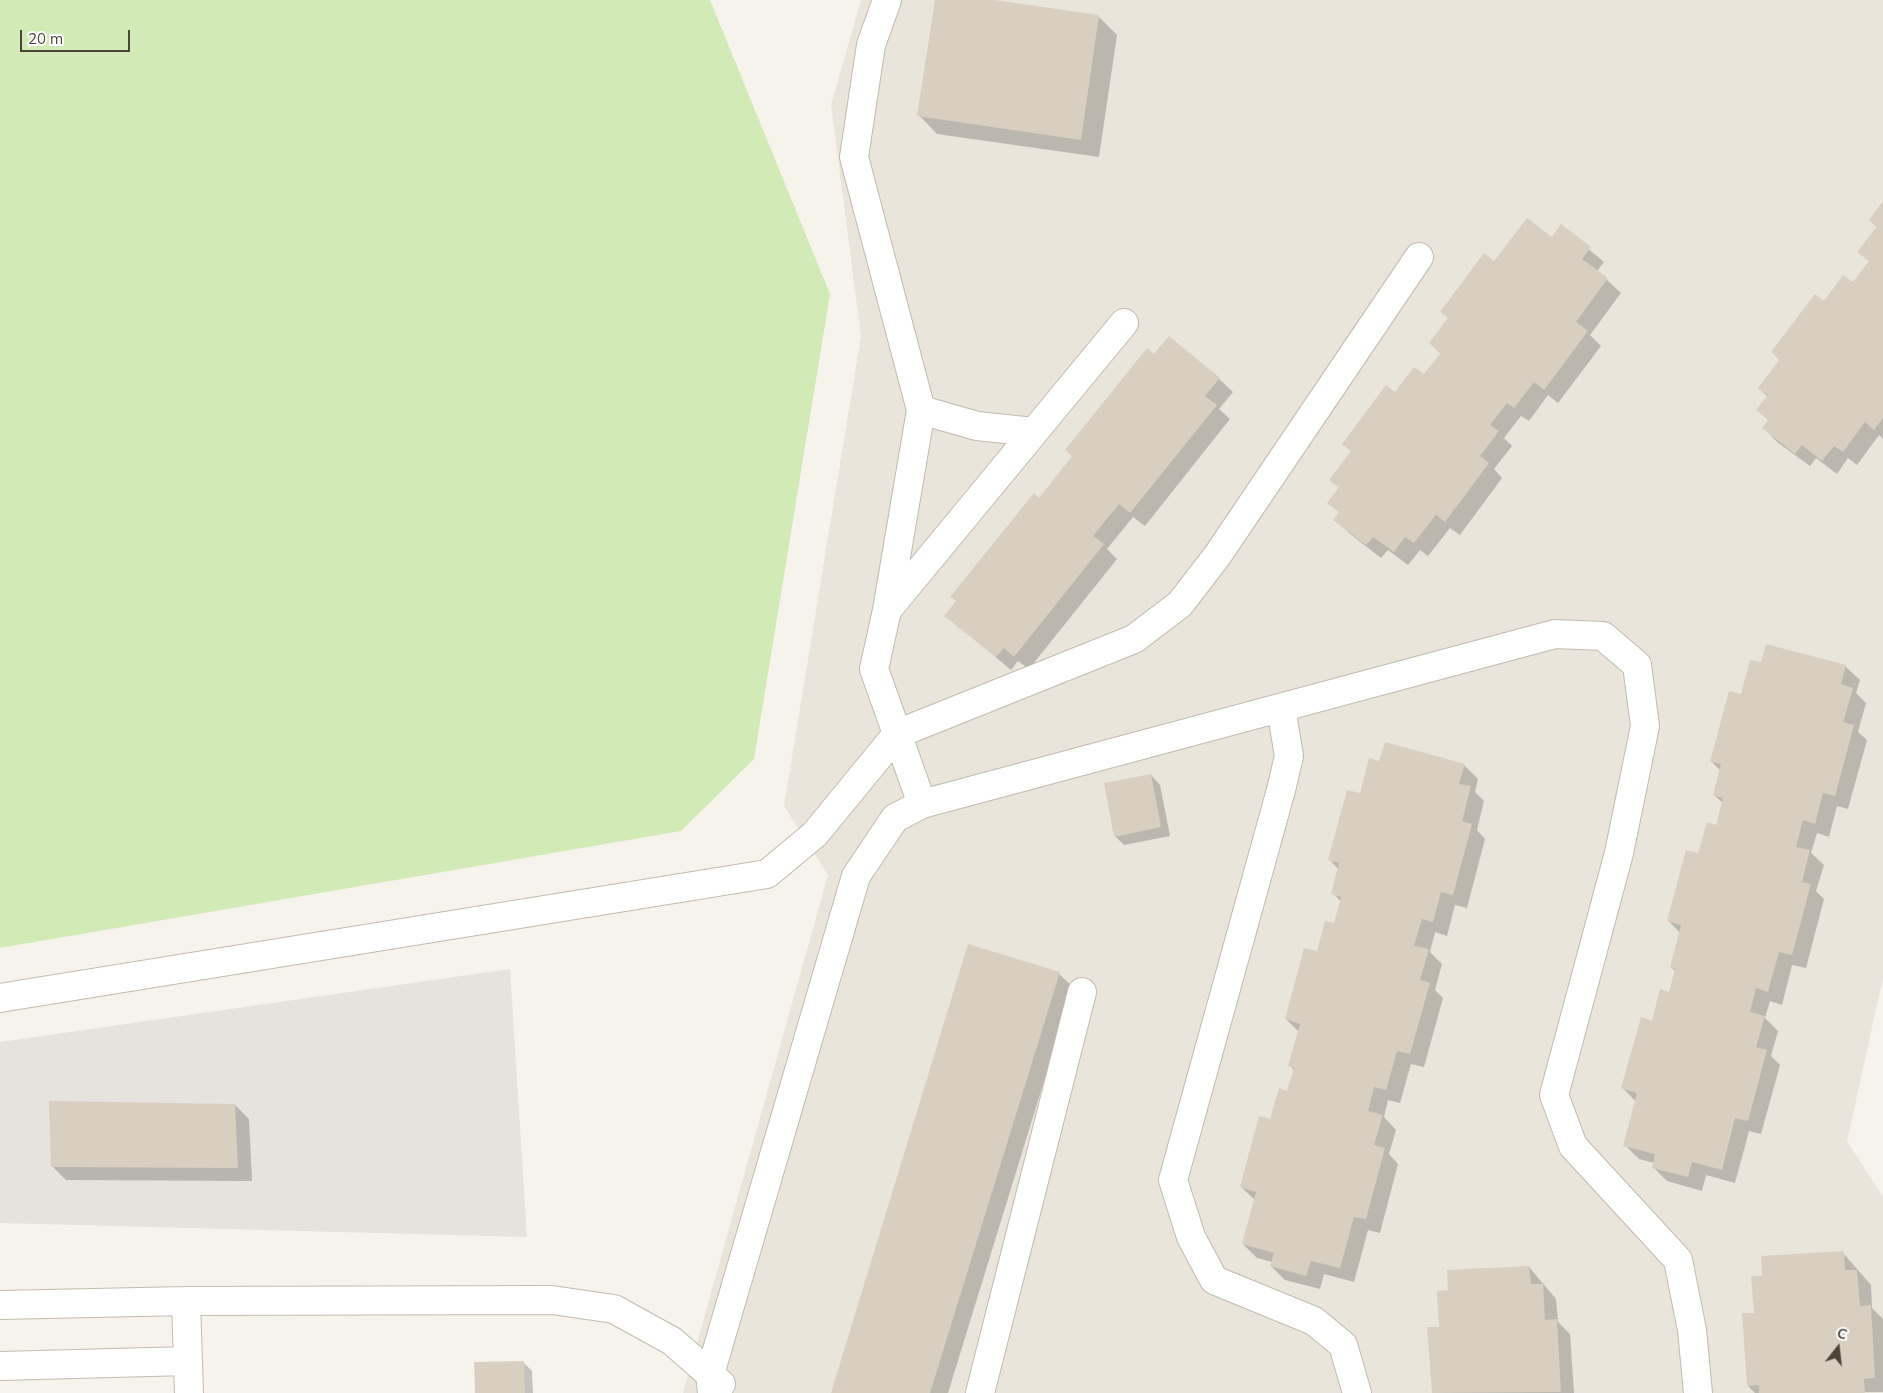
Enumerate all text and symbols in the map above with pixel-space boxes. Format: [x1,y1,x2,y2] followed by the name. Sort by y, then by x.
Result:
[22,20,132,52] scale bar
[28,29,63,48] text: 20 m
[1813,1323,1863,1373] north arrow
[1835,1324,1849,1344] text: С

